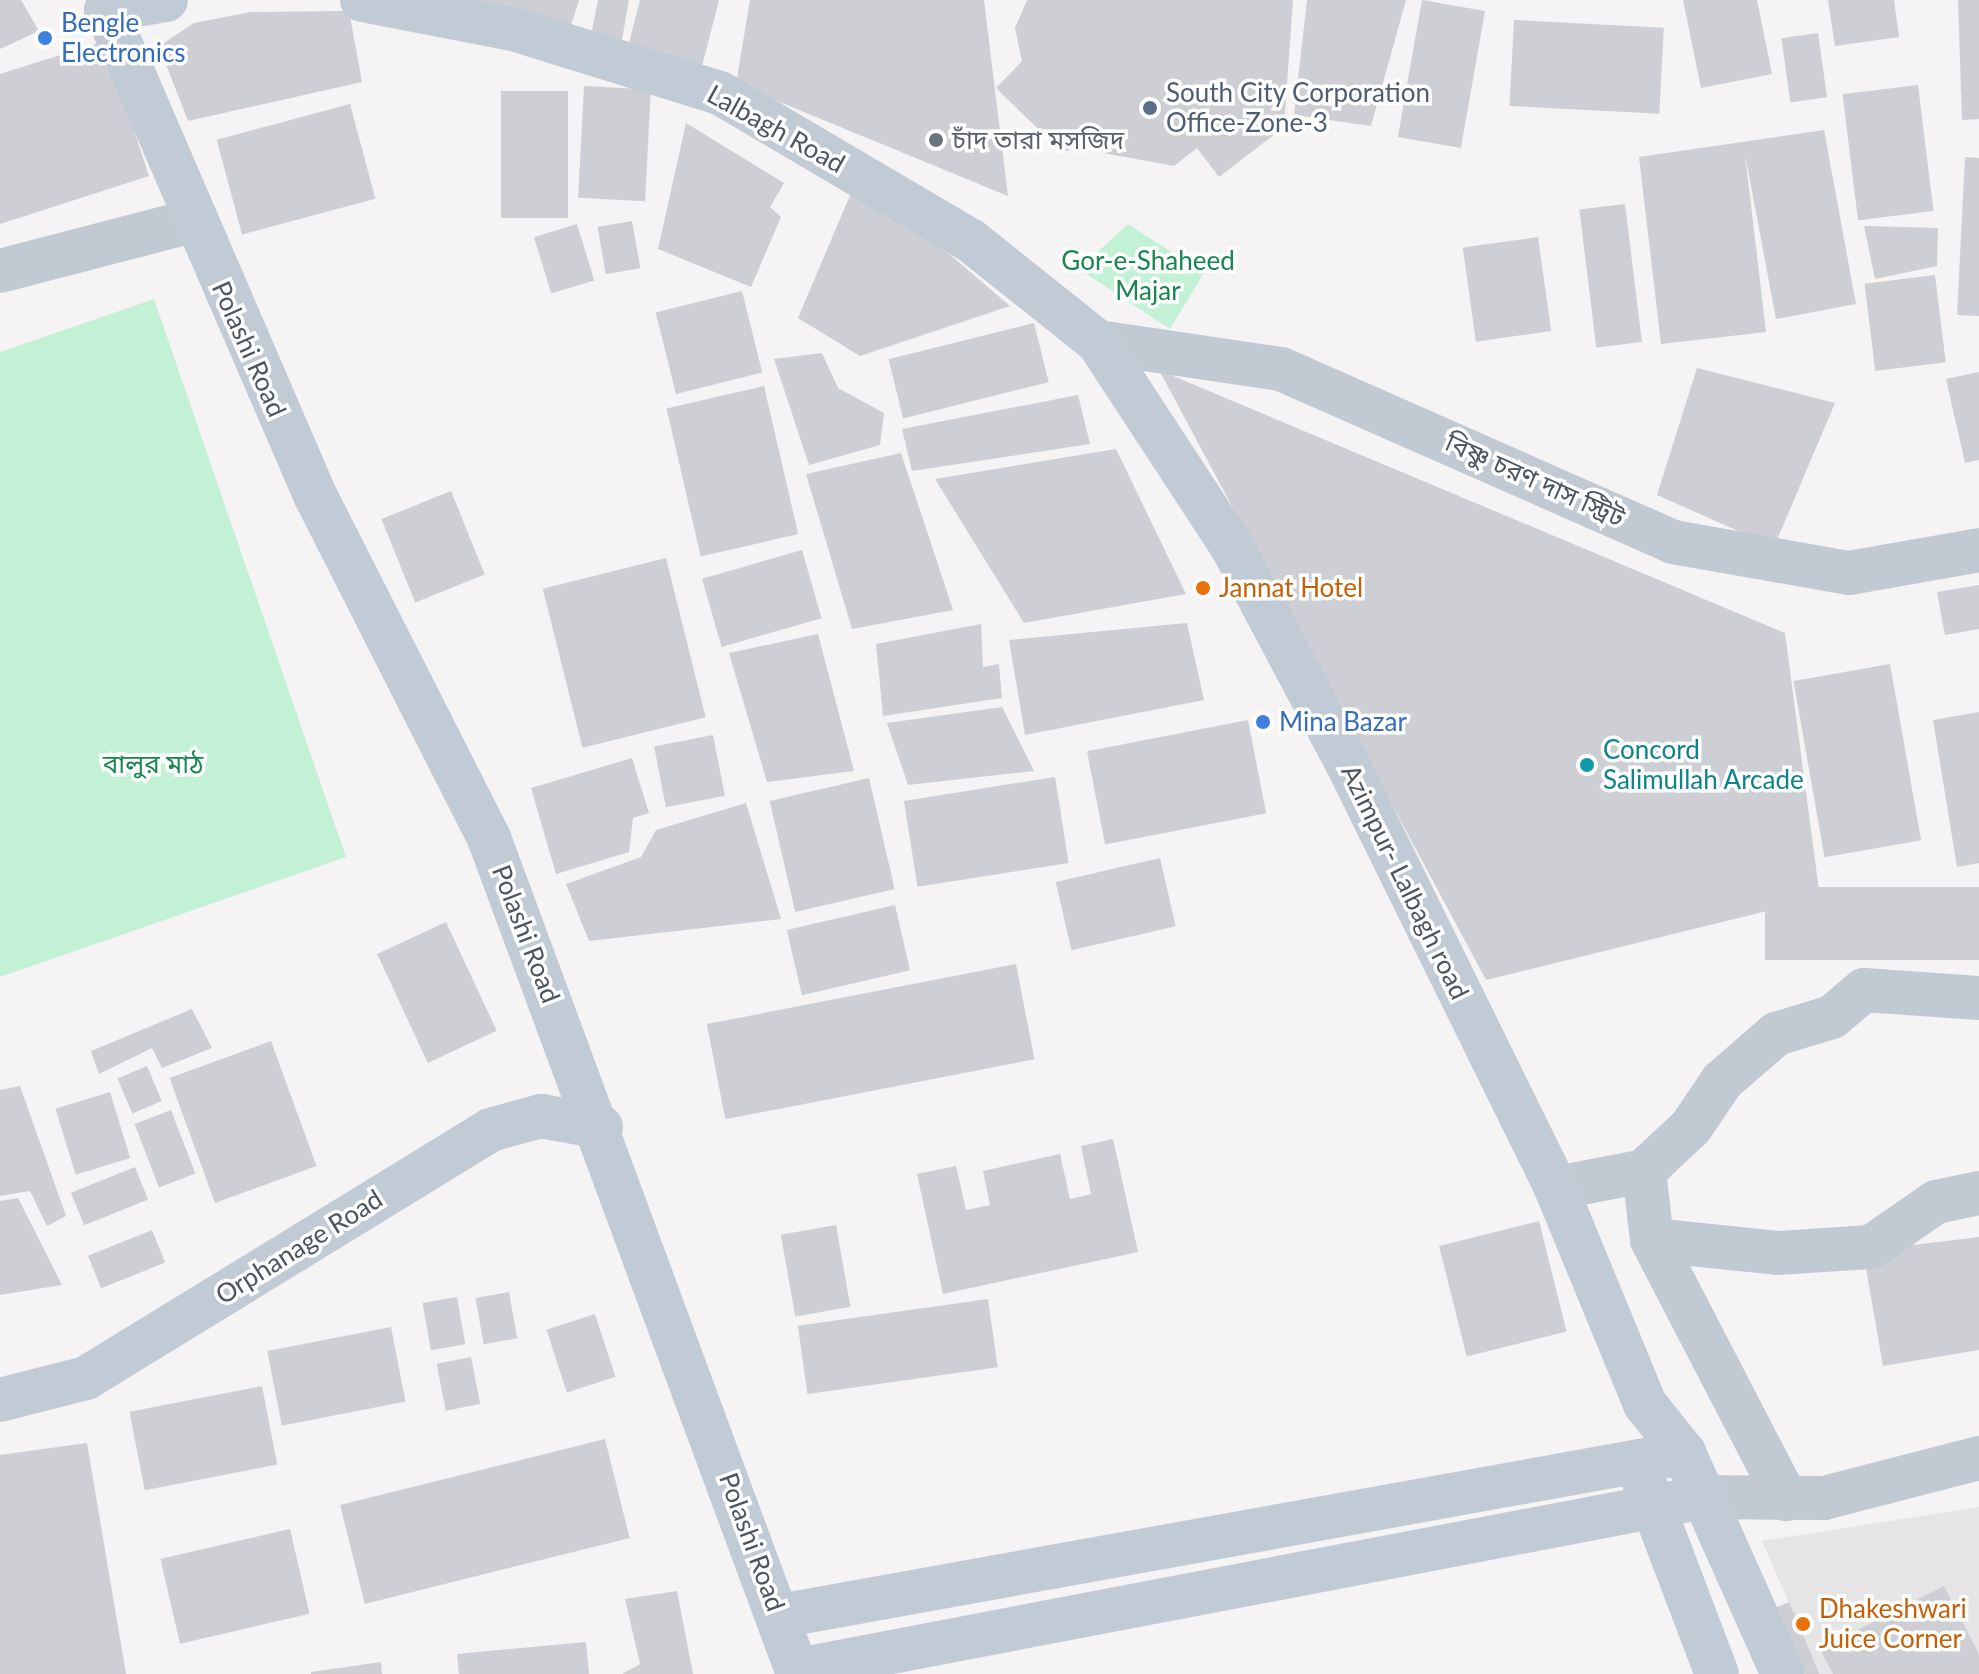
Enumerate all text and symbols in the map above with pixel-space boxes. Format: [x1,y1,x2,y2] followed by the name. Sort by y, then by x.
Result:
[61,7,186,68] place label: Bengle Electronics
[36,29,54,47] marker: Bengle Electronics
[1166,77,1431,138] place label: South City Corporation Office-Zone-3
[702,78,850,180] street label: Lalbagh Road
[1141,99,1159,117] marker: South City Corporation Office-Zone-3
[952,124,1124,156] place label: চাঁদ তারা মসজিদ
[927,131,945,149] marker: চাঁদ তারা মসজিদ
[1061,245,1235,306] park label: Gor-e-Shaheed Majar
[205,276,293,422] street label: Polashi Road
[1441,427,1629,533] street label: বিষ্ণু চরণ দাস স্ট্রিট
[1219,572,1363,604] place label: Jannat Hotel
[1194,579,1212,597] marker: Jannat Hotel
[1279,706,1407,738] place label: Mina Bazar
[1254,713,1272,731] marker: Mina Bazar
[1603,734,1805,796] place label: Concord Salimullah Arcade
[103,748,203,780] park label: বালুর মাঠ
[1578,756,1596,774] marker: Concord Salimullah Arcade
[1335,760,1475,1004] street label: Azimpur- Lalbagh road
[485,861,567,1007] street label: Polashi Road
[210,1183,388,1311] street label: Orphanage Road
[713,1469,791,1615] street label: Polashi Road
[1819,1593,1967,1654] place label: Dhakeshwari Juice Corner
[1794,1615,1812,1633] marker: Dhakeshwari Juice Corner

